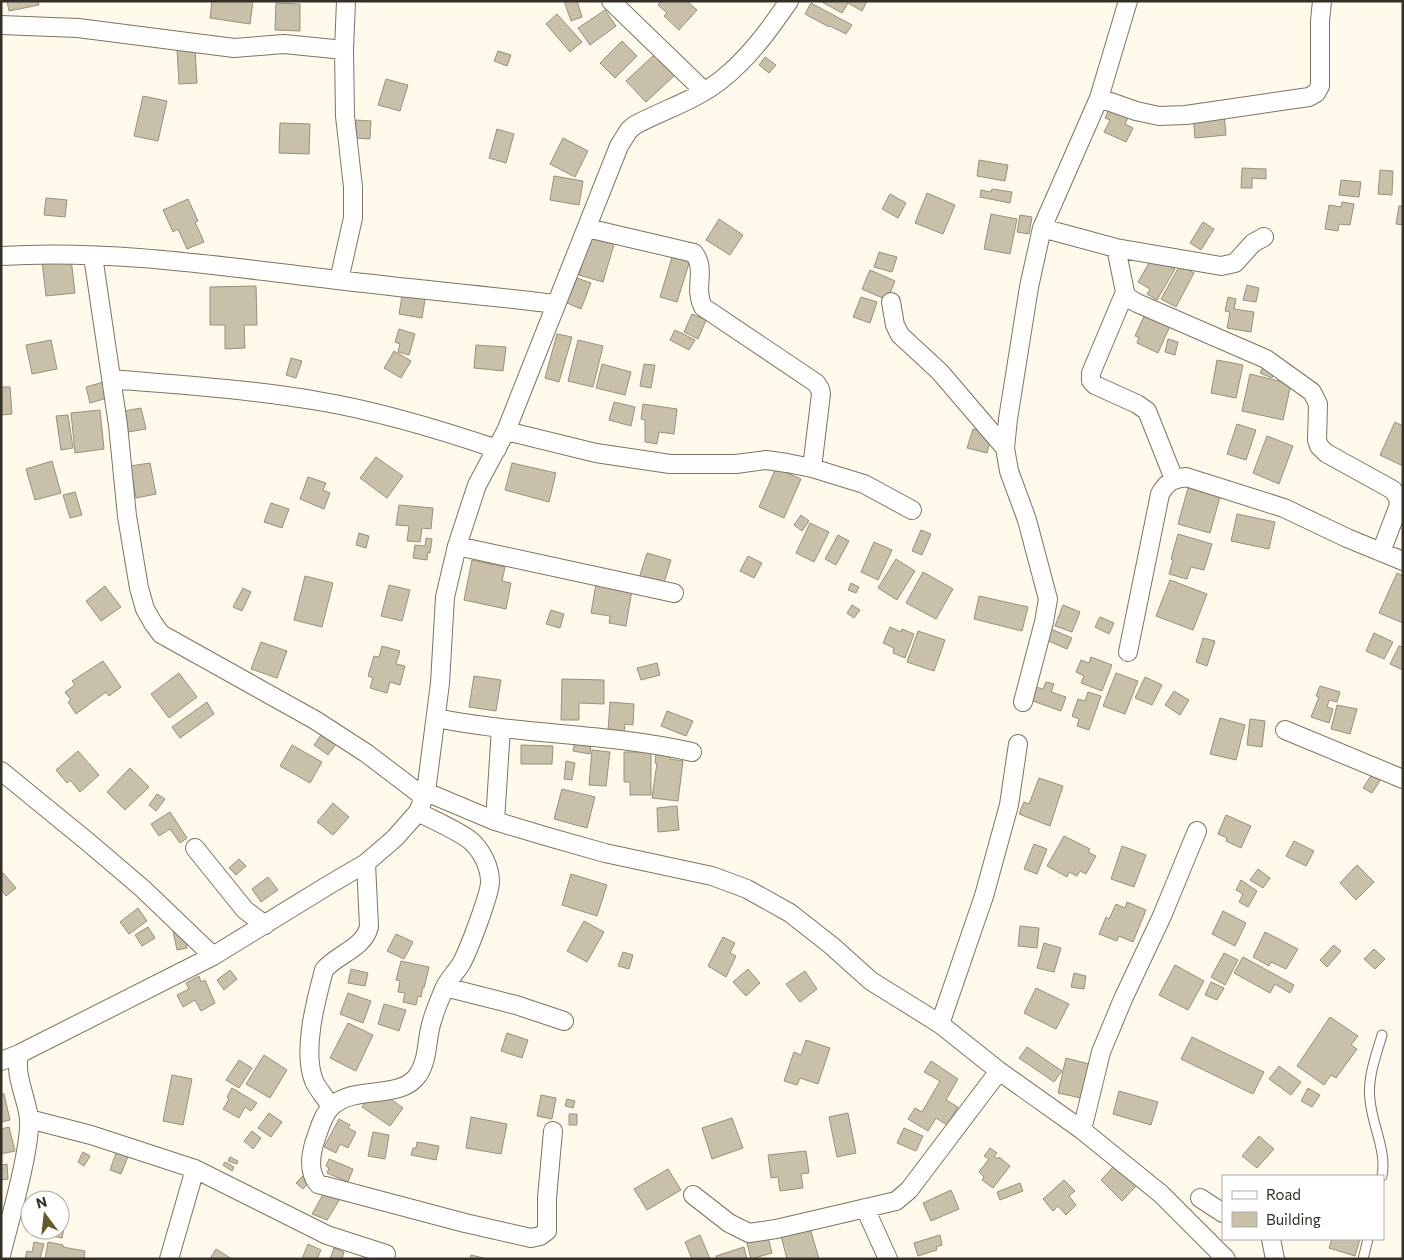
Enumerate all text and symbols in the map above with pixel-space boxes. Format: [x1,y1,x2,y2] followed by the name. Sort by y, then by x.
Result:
[1222,1175,1384,1240] legend
[1266,1185,1301,1203] text: Road
[20,1190,70,1240] north arrow
[34,1192,49,1212] text: N
[1266,1210,1321,1228] text: Building

